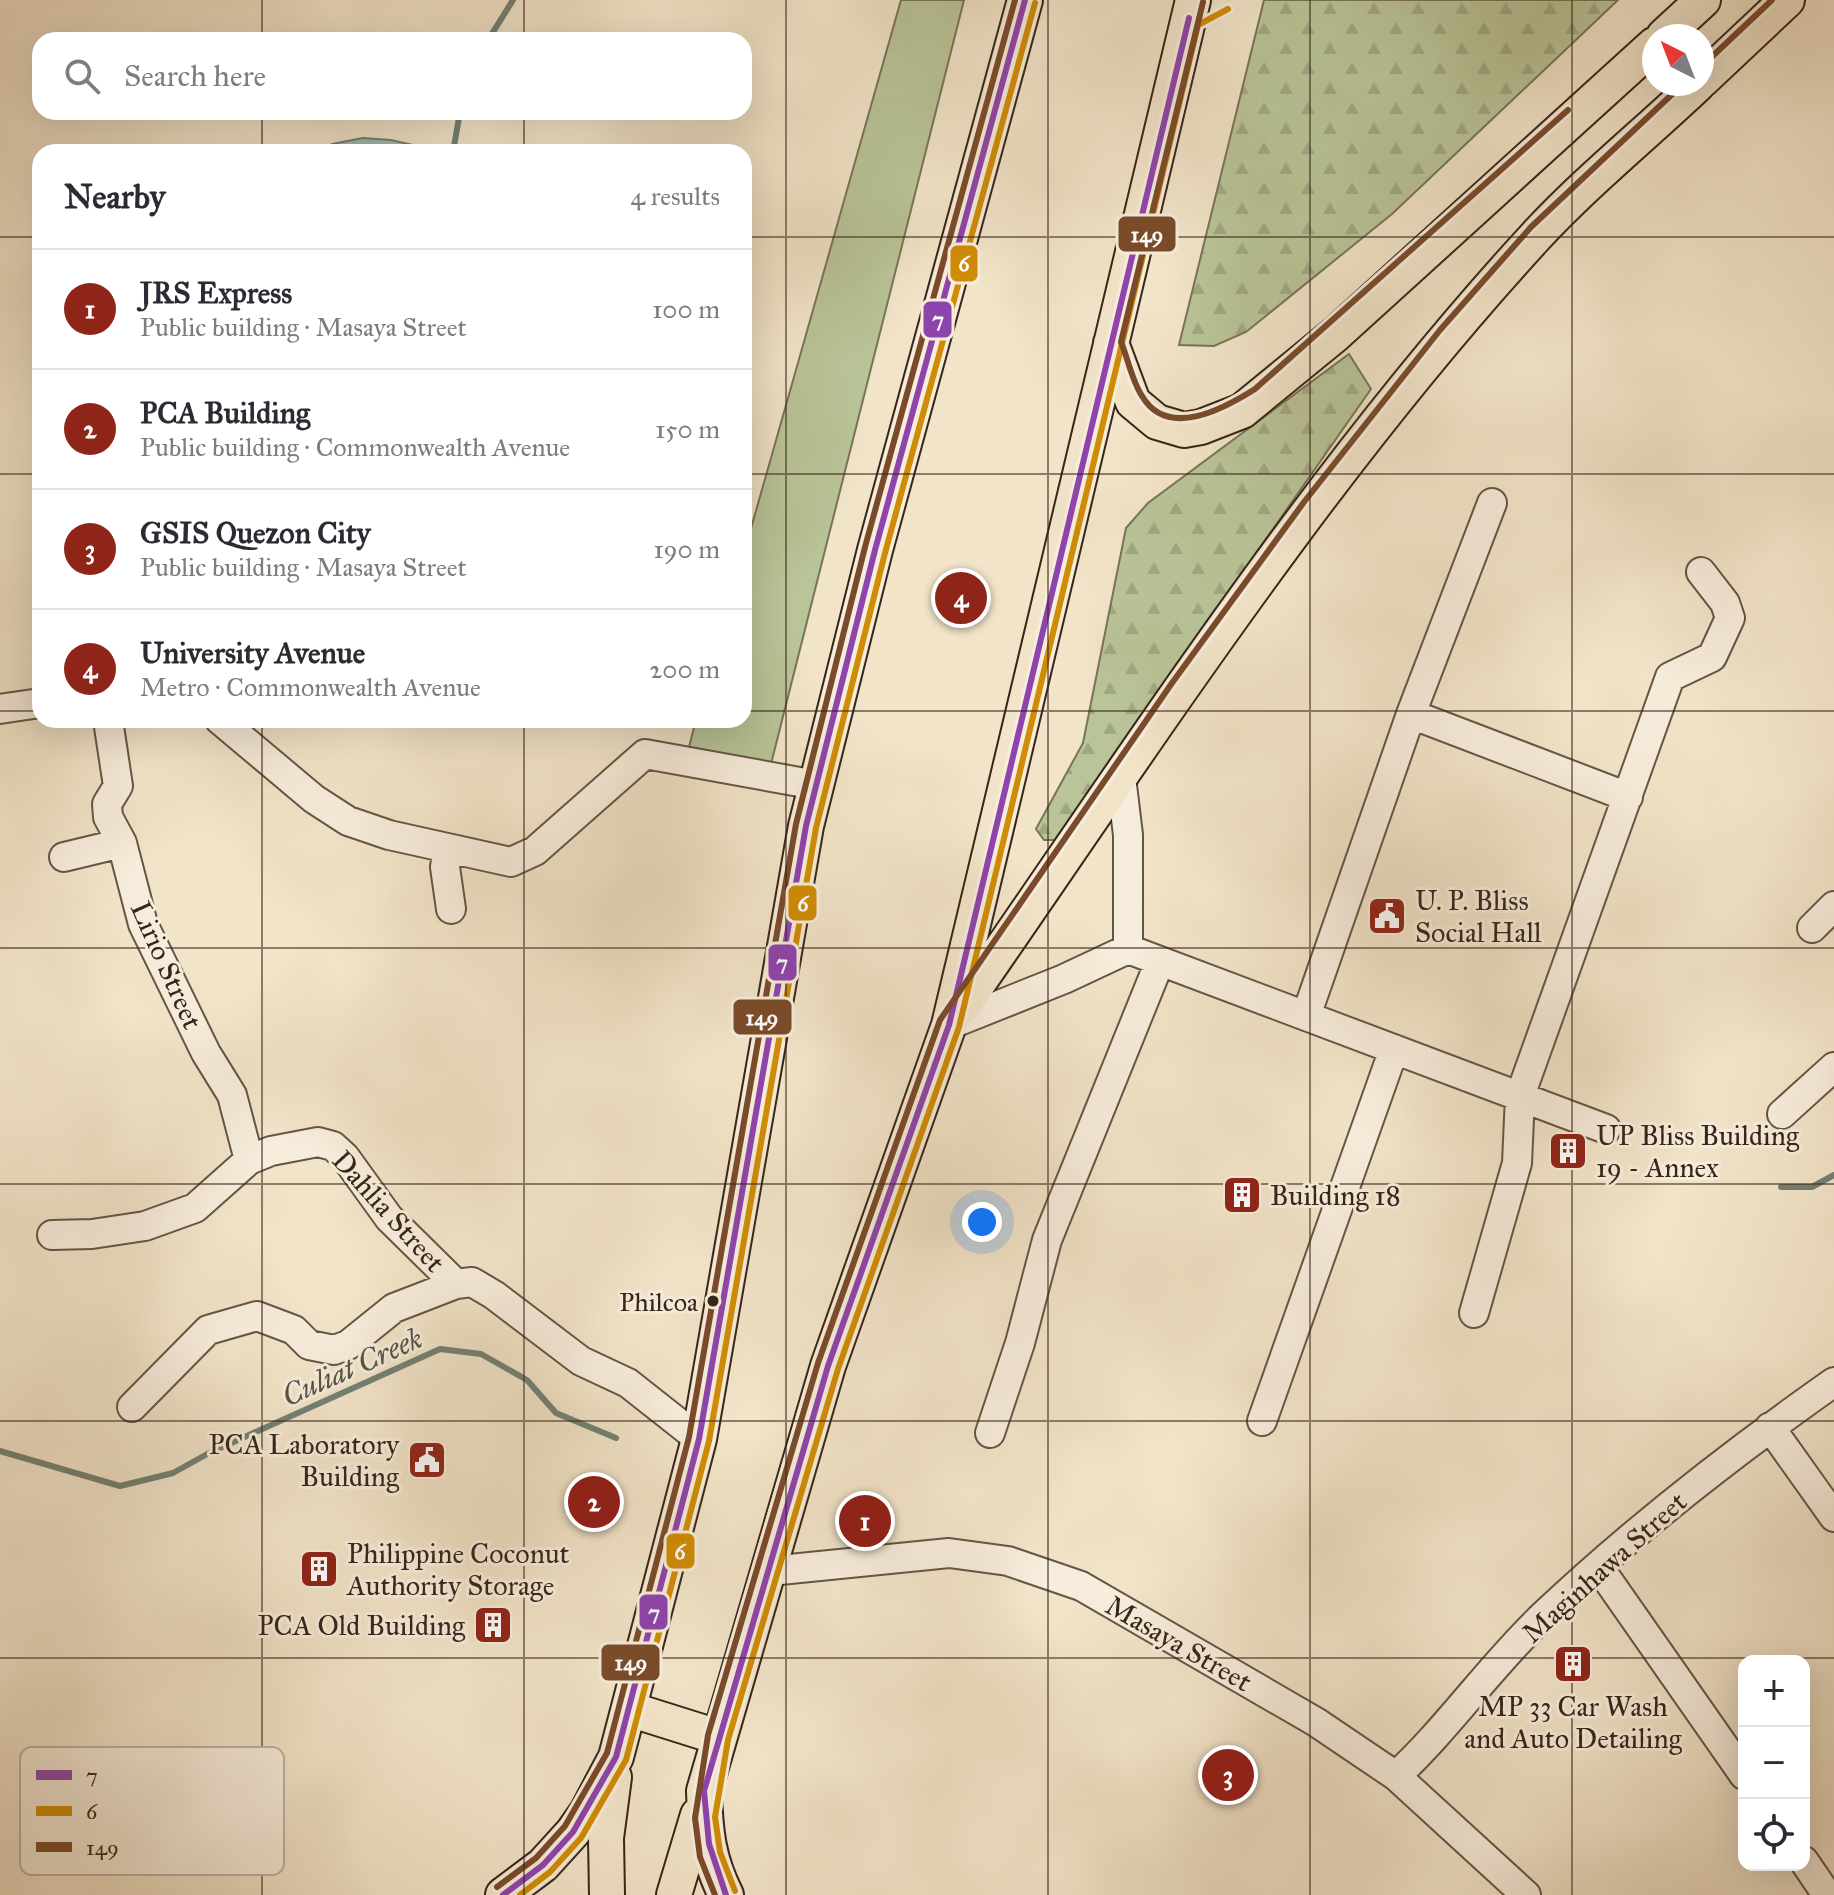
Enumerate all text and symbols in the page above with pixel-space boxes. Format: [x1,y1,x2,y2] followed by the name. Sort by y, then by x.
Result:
[1642,24,1714,96] north arrow
[32,32,752,120] search box
[60,54,104,98] icon: search
[124,58,266,94] text: Search here
[64,176,166,217] text: Nearby
[631,180,720,212] text: 4 results
[1117,215,1177,253] line badge: 149
[1131,221,1163,248] text: 149
[949,244,979,283] line badge: 6
[958,250,971,277] text: 6
[140,275,292,311] text: JRS Express
[85,293,95,325] text: 1
[652,293,720,325] text: 100 m
[922,300,953,339] line badge: 7
[932,306,944,333] text: 7
[140,311,467,343] text: Public building · Masaya Street
[140,395,310,431] text: PCA Building
[84,413,96,445] text: 2
[655,413,720,445] text: 150 m
[140,431,570,463] text: Public building · Commonwealth Avenue
[140,515,371,551] text: GSIS Quezon City
[85,533,95,565] text: 3
[653,533,720,565] text: 190 m
[140,551,467,583] text: Public building · Masaya Street
[935,568,987,628] pin: 4
[140,635,365,671] text: University Avenue
[83,653,97,685] text: 4
[649,653,720,685] text: 200 m
[140,671,481,703] text: Metro · Commonwealth Avenue
[1415,883,1542,950] place label: U. P. Bliss Social Hall
[787,884,818,922] line badge: 6
[797,890,810,917] text: 6
[1366,895,1408,937] public building icon: U. P. Bliss Social Hall
[123,896,210,1035] street label: Lirio Street
[767,943,798,982] line badge: 7
[776,949,788,976] text: 7
[732,998,793,1036] line badge: 149
[746,1004,778,1031] text: 149
[1596,1118,1800,1185] place label: UP Bliss Building 19 - Annex
[1547,1130,1589,1172] building icon: UP Bliss Building 19 - Annex
[325,1143,453,1280] street label: Dahlia Street
[1221,1174,1263,1216] building icon: Building 18
[1270,1178,1401,1213] place label: Building 18
[962,1202,1002,1242] your location
[619,1286,698,1318] place label: Philcoa
[705,1293,721,1309] marker: Philcoa
[276,1320,428,1414] water label: Culiat Creek
[209,1427,400,1494] place label: PCA Laboratory Building
[406,1439,448,1481] public building icon: PCA Laboratory Building
[568,1472,620,1532] pin: 2
[1515,1484,1694,1650] street label: Maginhawa Street
[839,1491,891,1551] pin: 1
[665,1532,696,1570] line badge: 6
[346,1536,570,1603] place label: Philippine Coconut Authority Storage
[674,1538,687,1565] text: 6
[298,1548,340,1590] building icon: Philippine Coconut Authority Storage
[1100,1588,1258,1699] street label: Masaya Street
[638,1593,669,1631] line badge: 7
[648,1599,660,1626] text: 7
[472,1604,514,1646] building icon: PCA Old Building
[258,1608,466,1643] place label: PCA Old Building
[600,1643,661,1682] line badge: 149
[1552,1643,1594,1685] building icon: MP 33 Car Wash and Auto Detailing
[615,1649,647,1676] text: 149
[1738,1655,1810,1871] map controls
[1738,1655,1810,1727] button: +
[1464,1689,1683,1756] place label: MP 33 Car Wash and Auto Detailing
[1738,1727,1810,1799] button: −
[1202,1745,1254,1805] pin: 3
[20,1747,284,1875] legend
[86,1762,98,1789] text: 7
[86,1798,98,1825] text: 6
[1738,1799,1810,1871] button: locate
[86,1834,119,1861] text: 149

